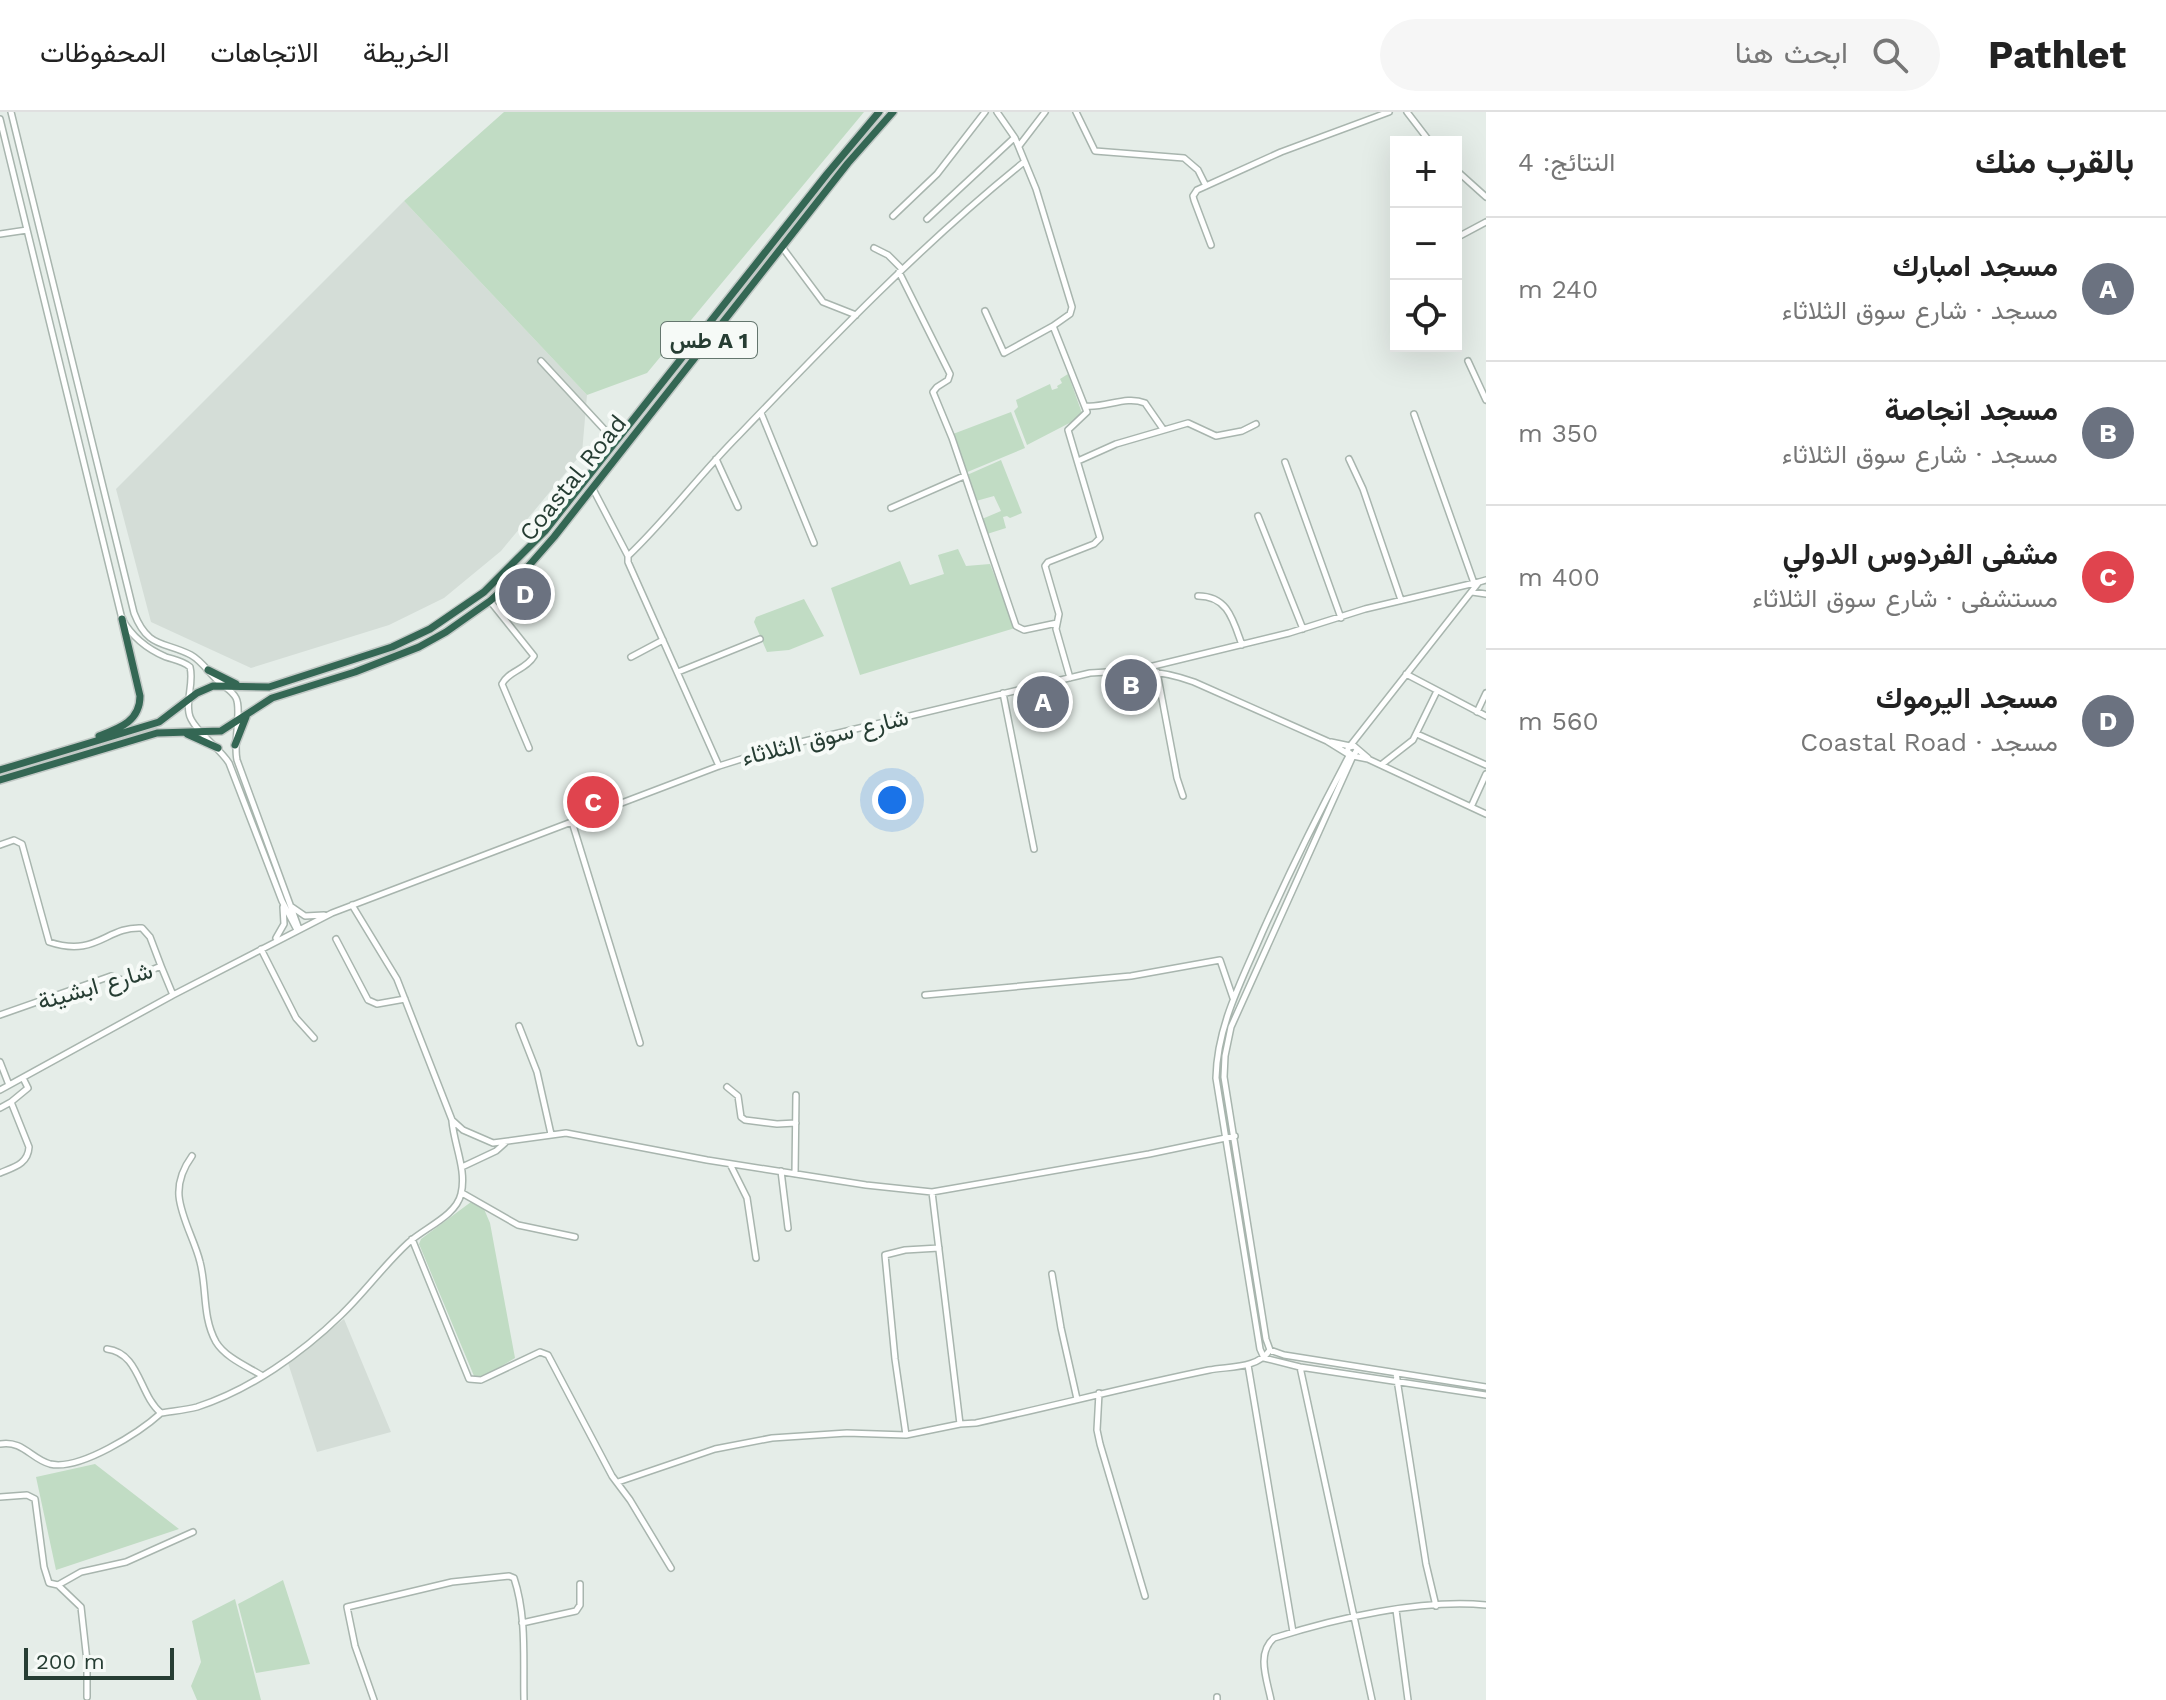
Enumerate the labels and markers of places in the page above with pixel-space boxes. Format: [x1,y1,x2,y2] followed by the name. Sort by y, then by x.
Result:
[499,564,551,624] pin: D
[1105,655,1157,715] pin: B
[1017,672,1069,732] pin: A
[567,772,619,832] pin: C

